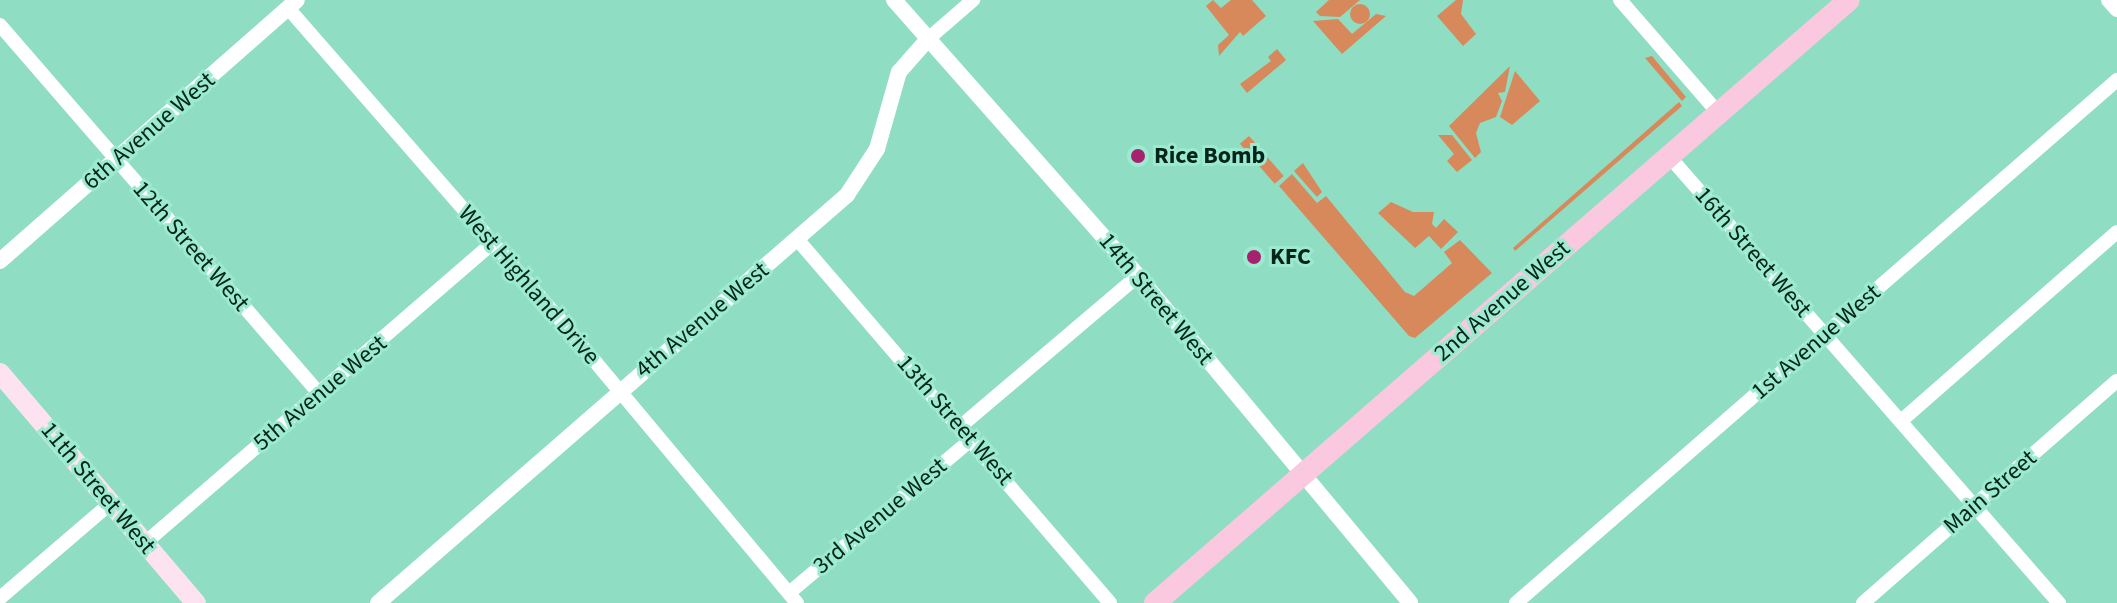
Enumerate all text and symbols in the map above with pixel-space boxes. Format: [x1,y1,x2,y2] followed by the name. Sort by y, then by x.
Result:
[77,66,221,196] street label: 6th Avenue West
[1154,142,1265,170] place label: Rice Bomb
[1129,147,1147,165] marker: Rice Bomb
[127,175,255,317] street label: 12th Street West
[1689,181,1817,323] street label: 16th Street West
[452,200,606,370] street label: West Highland Drive
[1093,227,1219,371] street label: 14th Street West
[1428,234,1576,368] street label: 2nd Avenue West
[1270,243,1311,271] place label: KFC
[1245,248,1263,266] marker: KFC
[629,256,775,384] street label: 4th Avenue West
[1746,278,1886,406] street label: 1st Avenue West
[247,329,393,457] street label: 5th Avenue West
[891,349,1019,491] street label: 13th Street West
[35,416,161,560] street label: 11th Street West
[1938,444,2042,540] street label: Main Street
[807,452,953,580] street label: 3rd Avenue West

